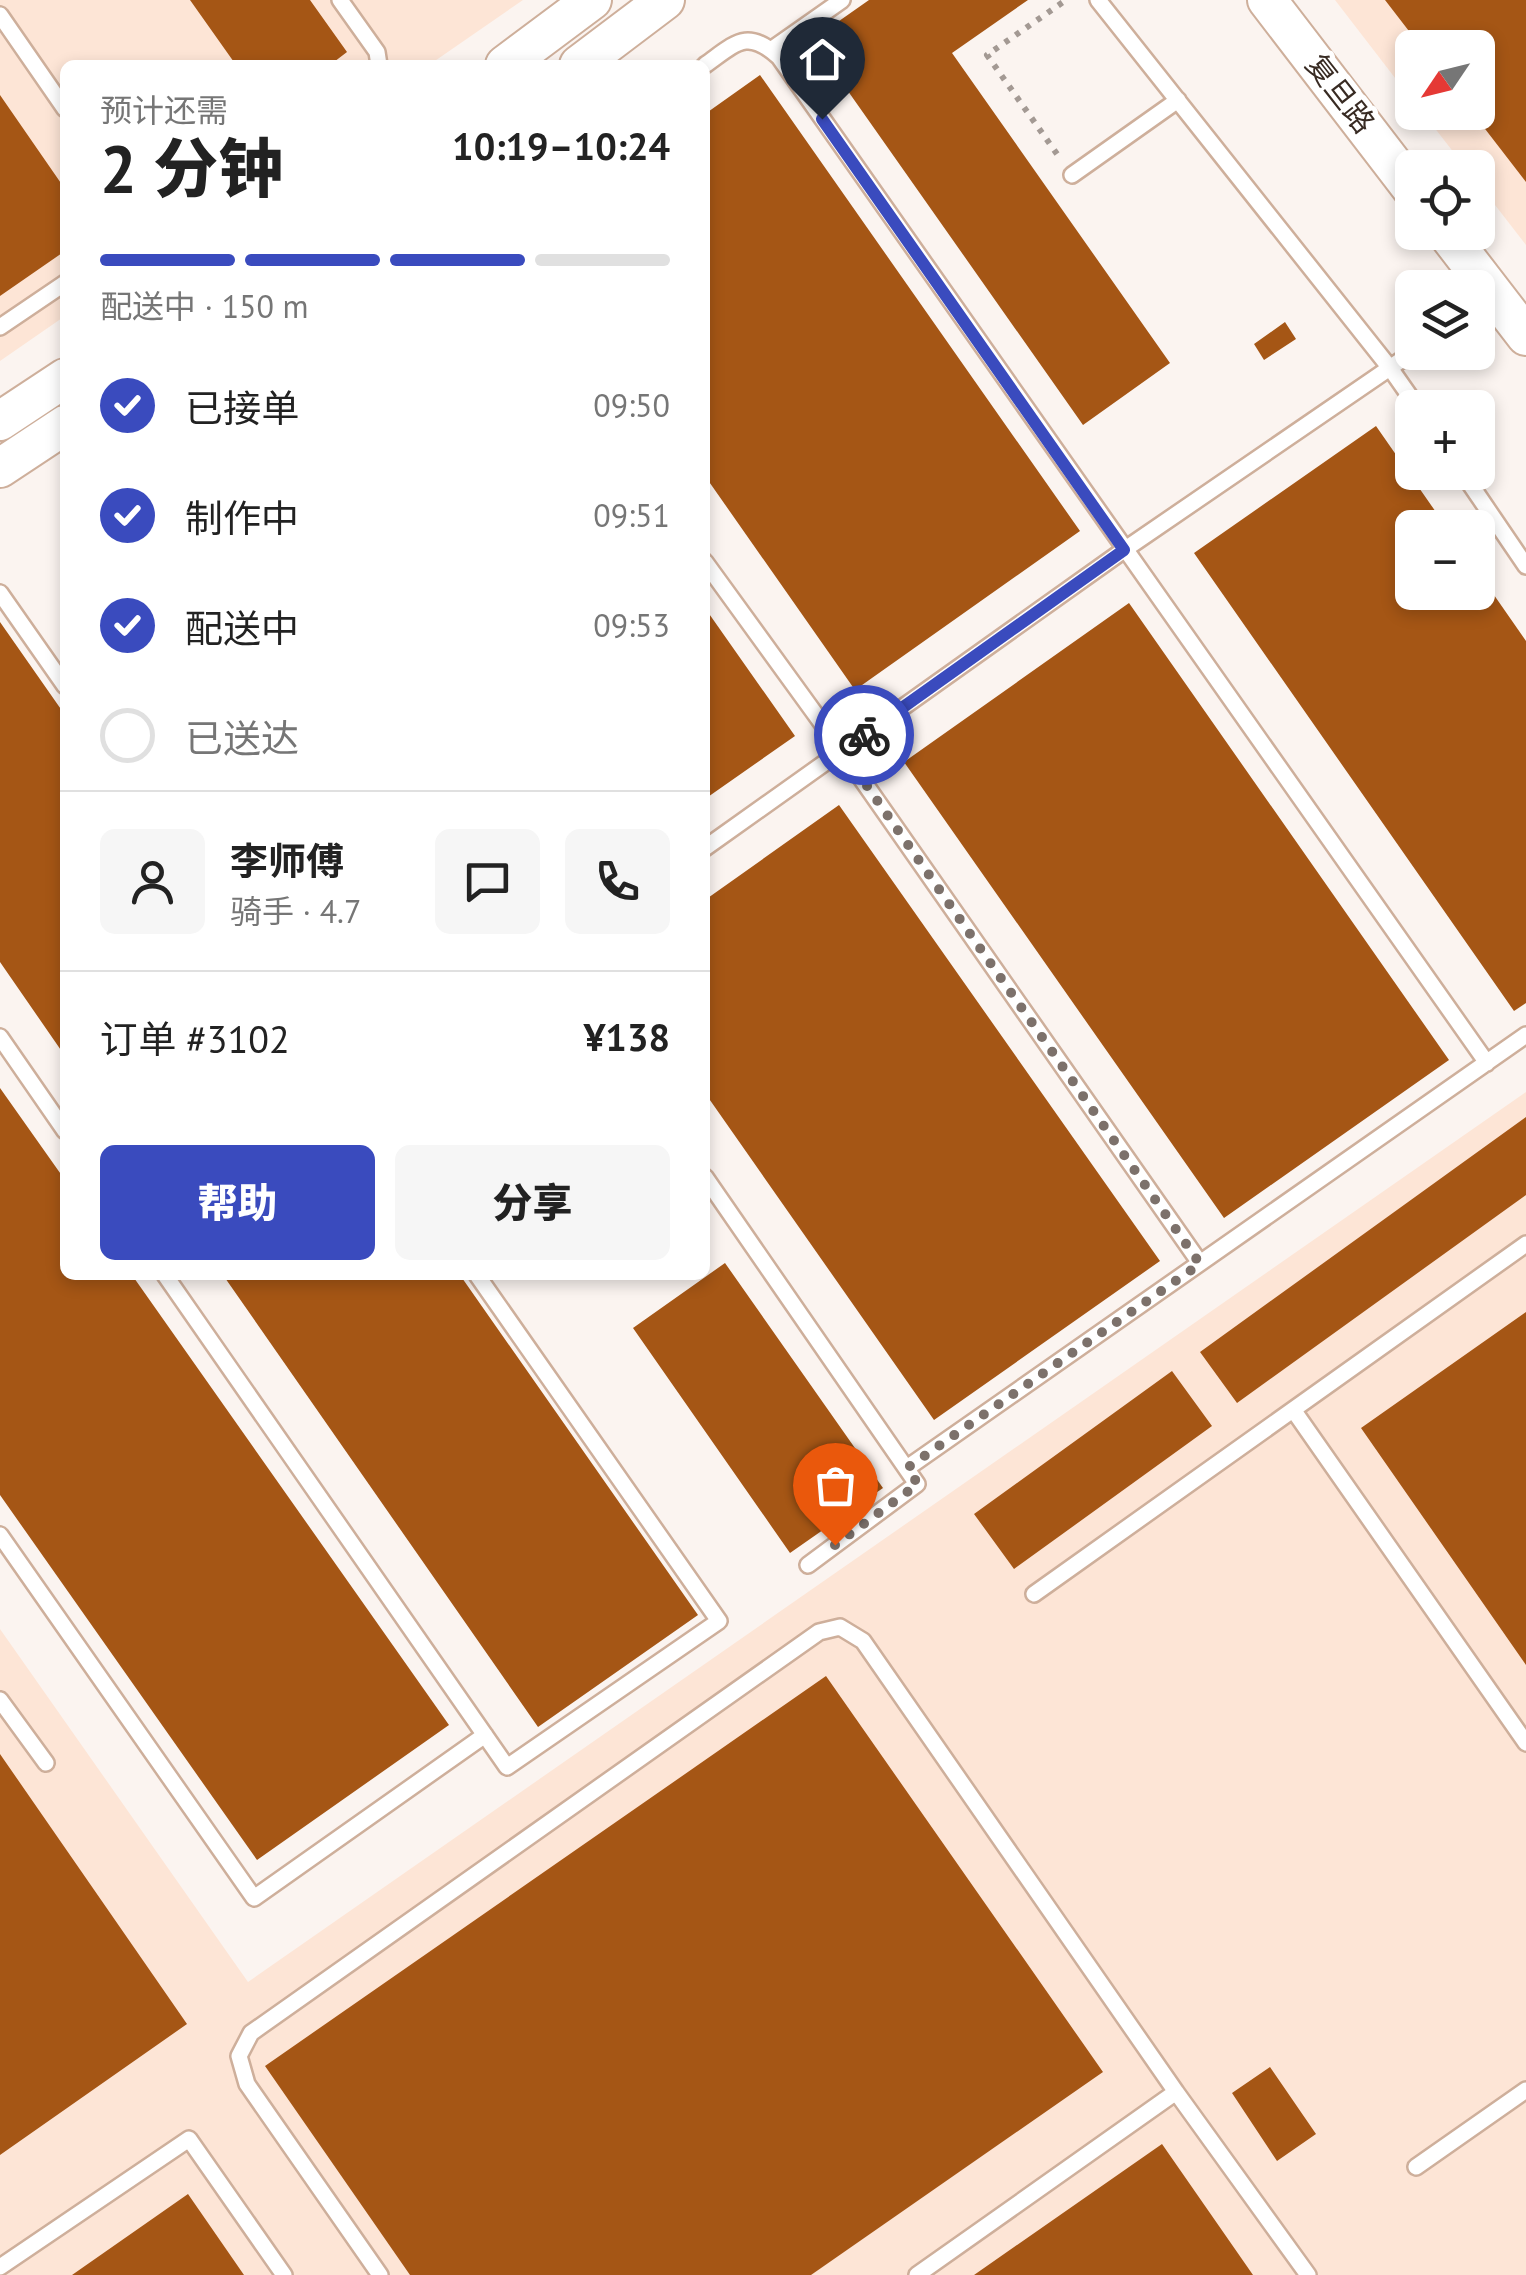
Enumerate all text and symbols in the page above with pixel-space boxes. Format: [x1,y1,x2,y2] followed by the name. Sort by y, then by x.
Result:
[780,17,865,120] pin
[1395,30,1495,130] north arrow
[1395,30,1495,610] map controls
[795,32,850,87] icon: home
[1298,46,1384,141] street label: 复旦路
[100,89,228,131] text: 预计还需
[452,121,670,170] text: 10:19–10:24
[100,126,283,210] text: 2 分钟
[1395,150,1495,250] button: locate
[1395,270,1495,370] button: layers
[100,285,308,327] text: 配送中 · 150 m
[100,378,155,433] icon: check
[185,383,299,432] text: 已接单
[593,384,670,426] text: 09:50
[1395,390,1495,490] button: +
[100,488,155,543] icon: check
[185,493,299,542] text: 制作中
[593,494,670,536] text: 09:51
[1395,510,1495,610] button: −
[100,598,155,653] icon: check
[185,603,299,652] text: 配送中
[593,604,670,646] text: 09:53
[814,685,914,785] courier
[837,708,892,763] icon: bike
[185,713,299,762] text: 已送达
[100,829,205,934] button: person
[435,829,540,934] button: chat
[565,829,670,934] button: phone
[230,836,344,885] text: 李师傅
[230,890,361,932] text: 骑手 · 4.7
[584,1012,670,1061] text: ¥138
[100,1014,290,1063] text: 订单 #3102
[100,1145,375,1260] button: 帮助
[395,1145,670,1260] button: 分享
[793,1443,878,1546] pin
[808,1458,863,1513] icon: bag

